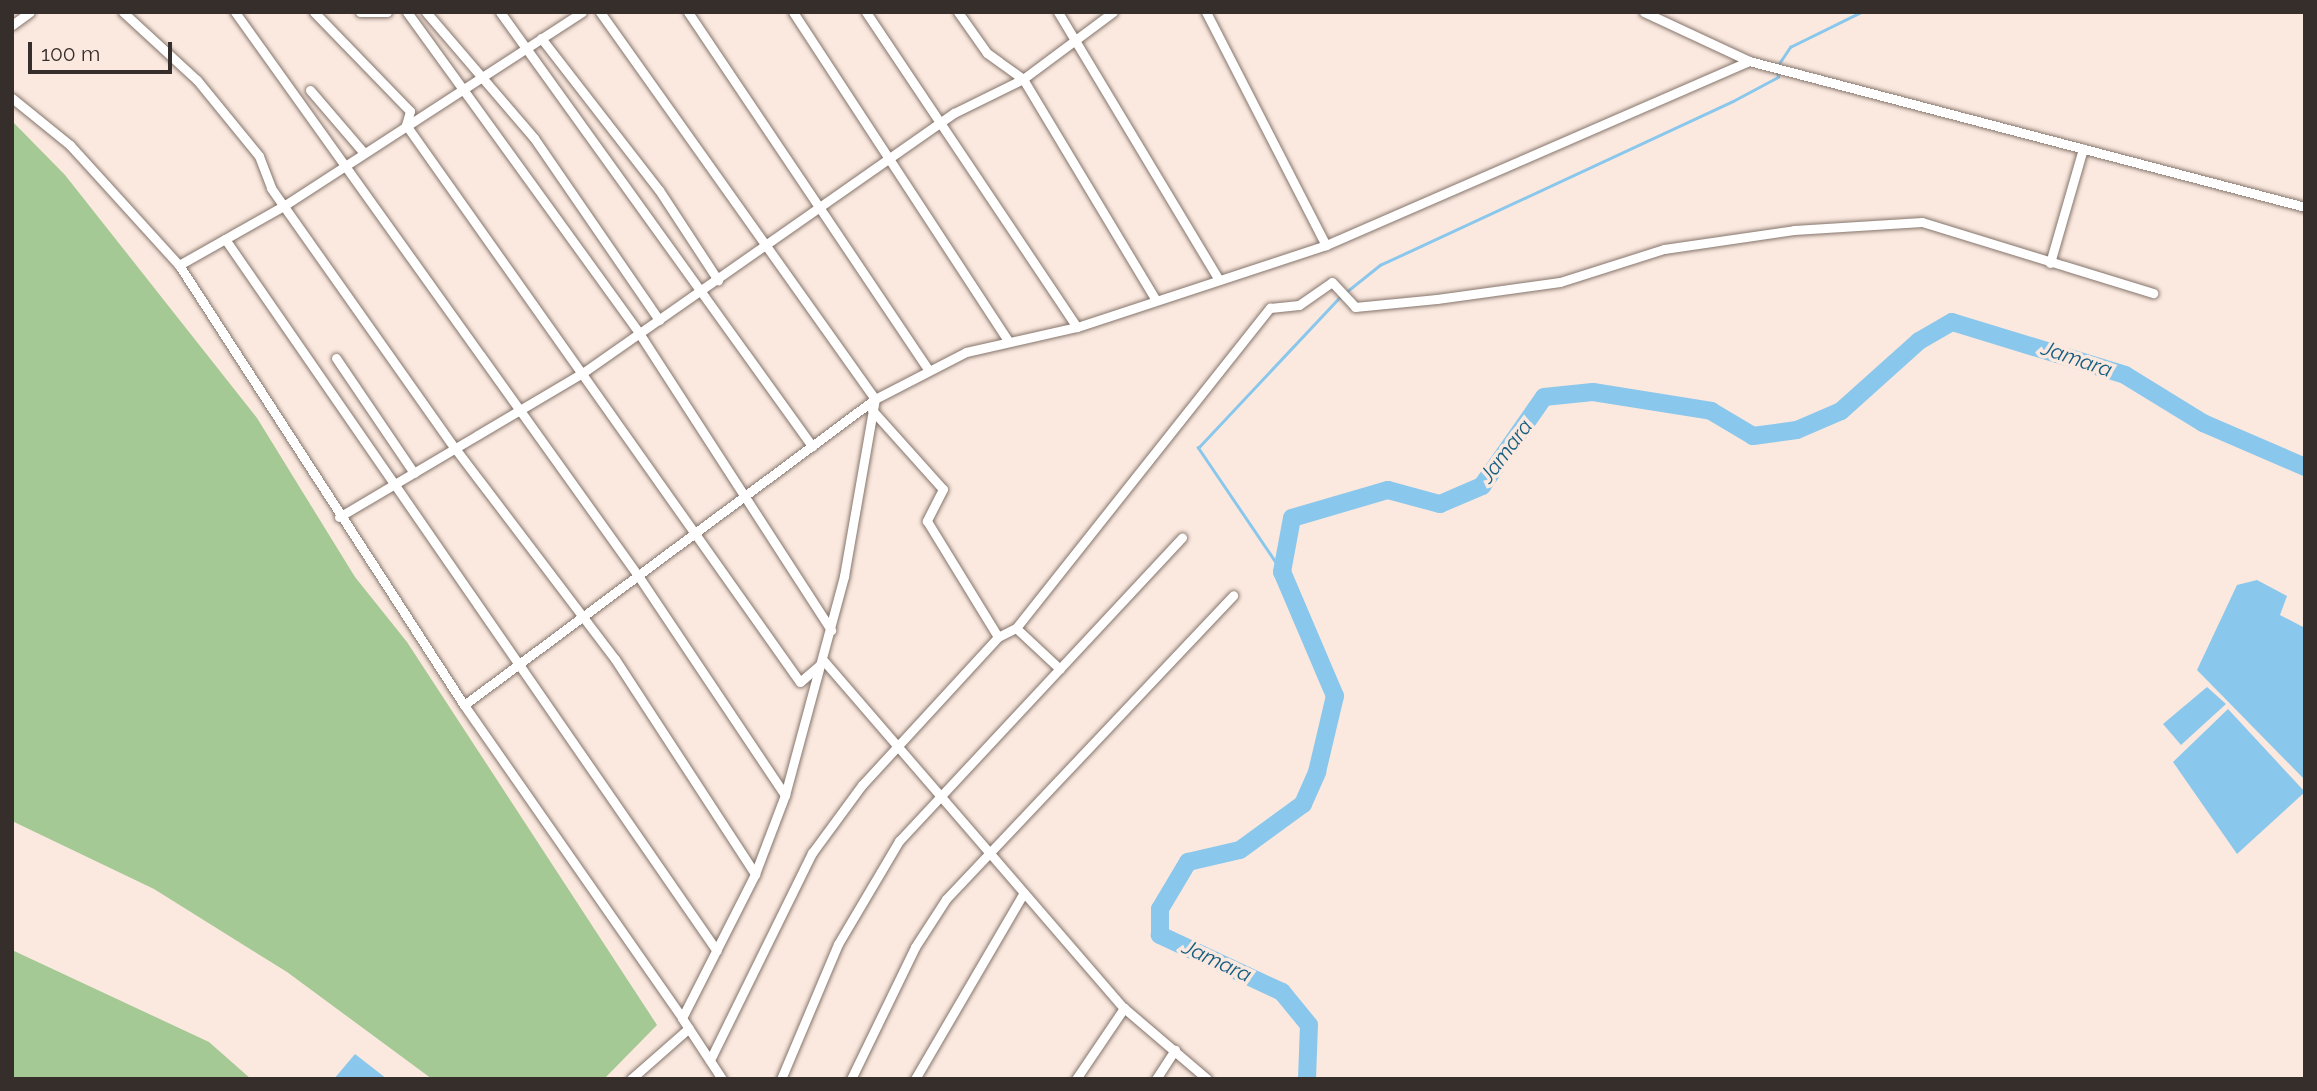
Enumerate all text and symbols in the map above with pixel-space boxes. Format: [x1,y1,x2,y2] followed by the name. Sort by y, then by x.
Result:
[32,28,175,72] scale bar
[41,41,100,66] text: 100 m
[2039,335,2115,383] water label: Jamara
[1474,414,1538,488] water label: Jamara
[1179,934,1255,988] water label: Jamara

